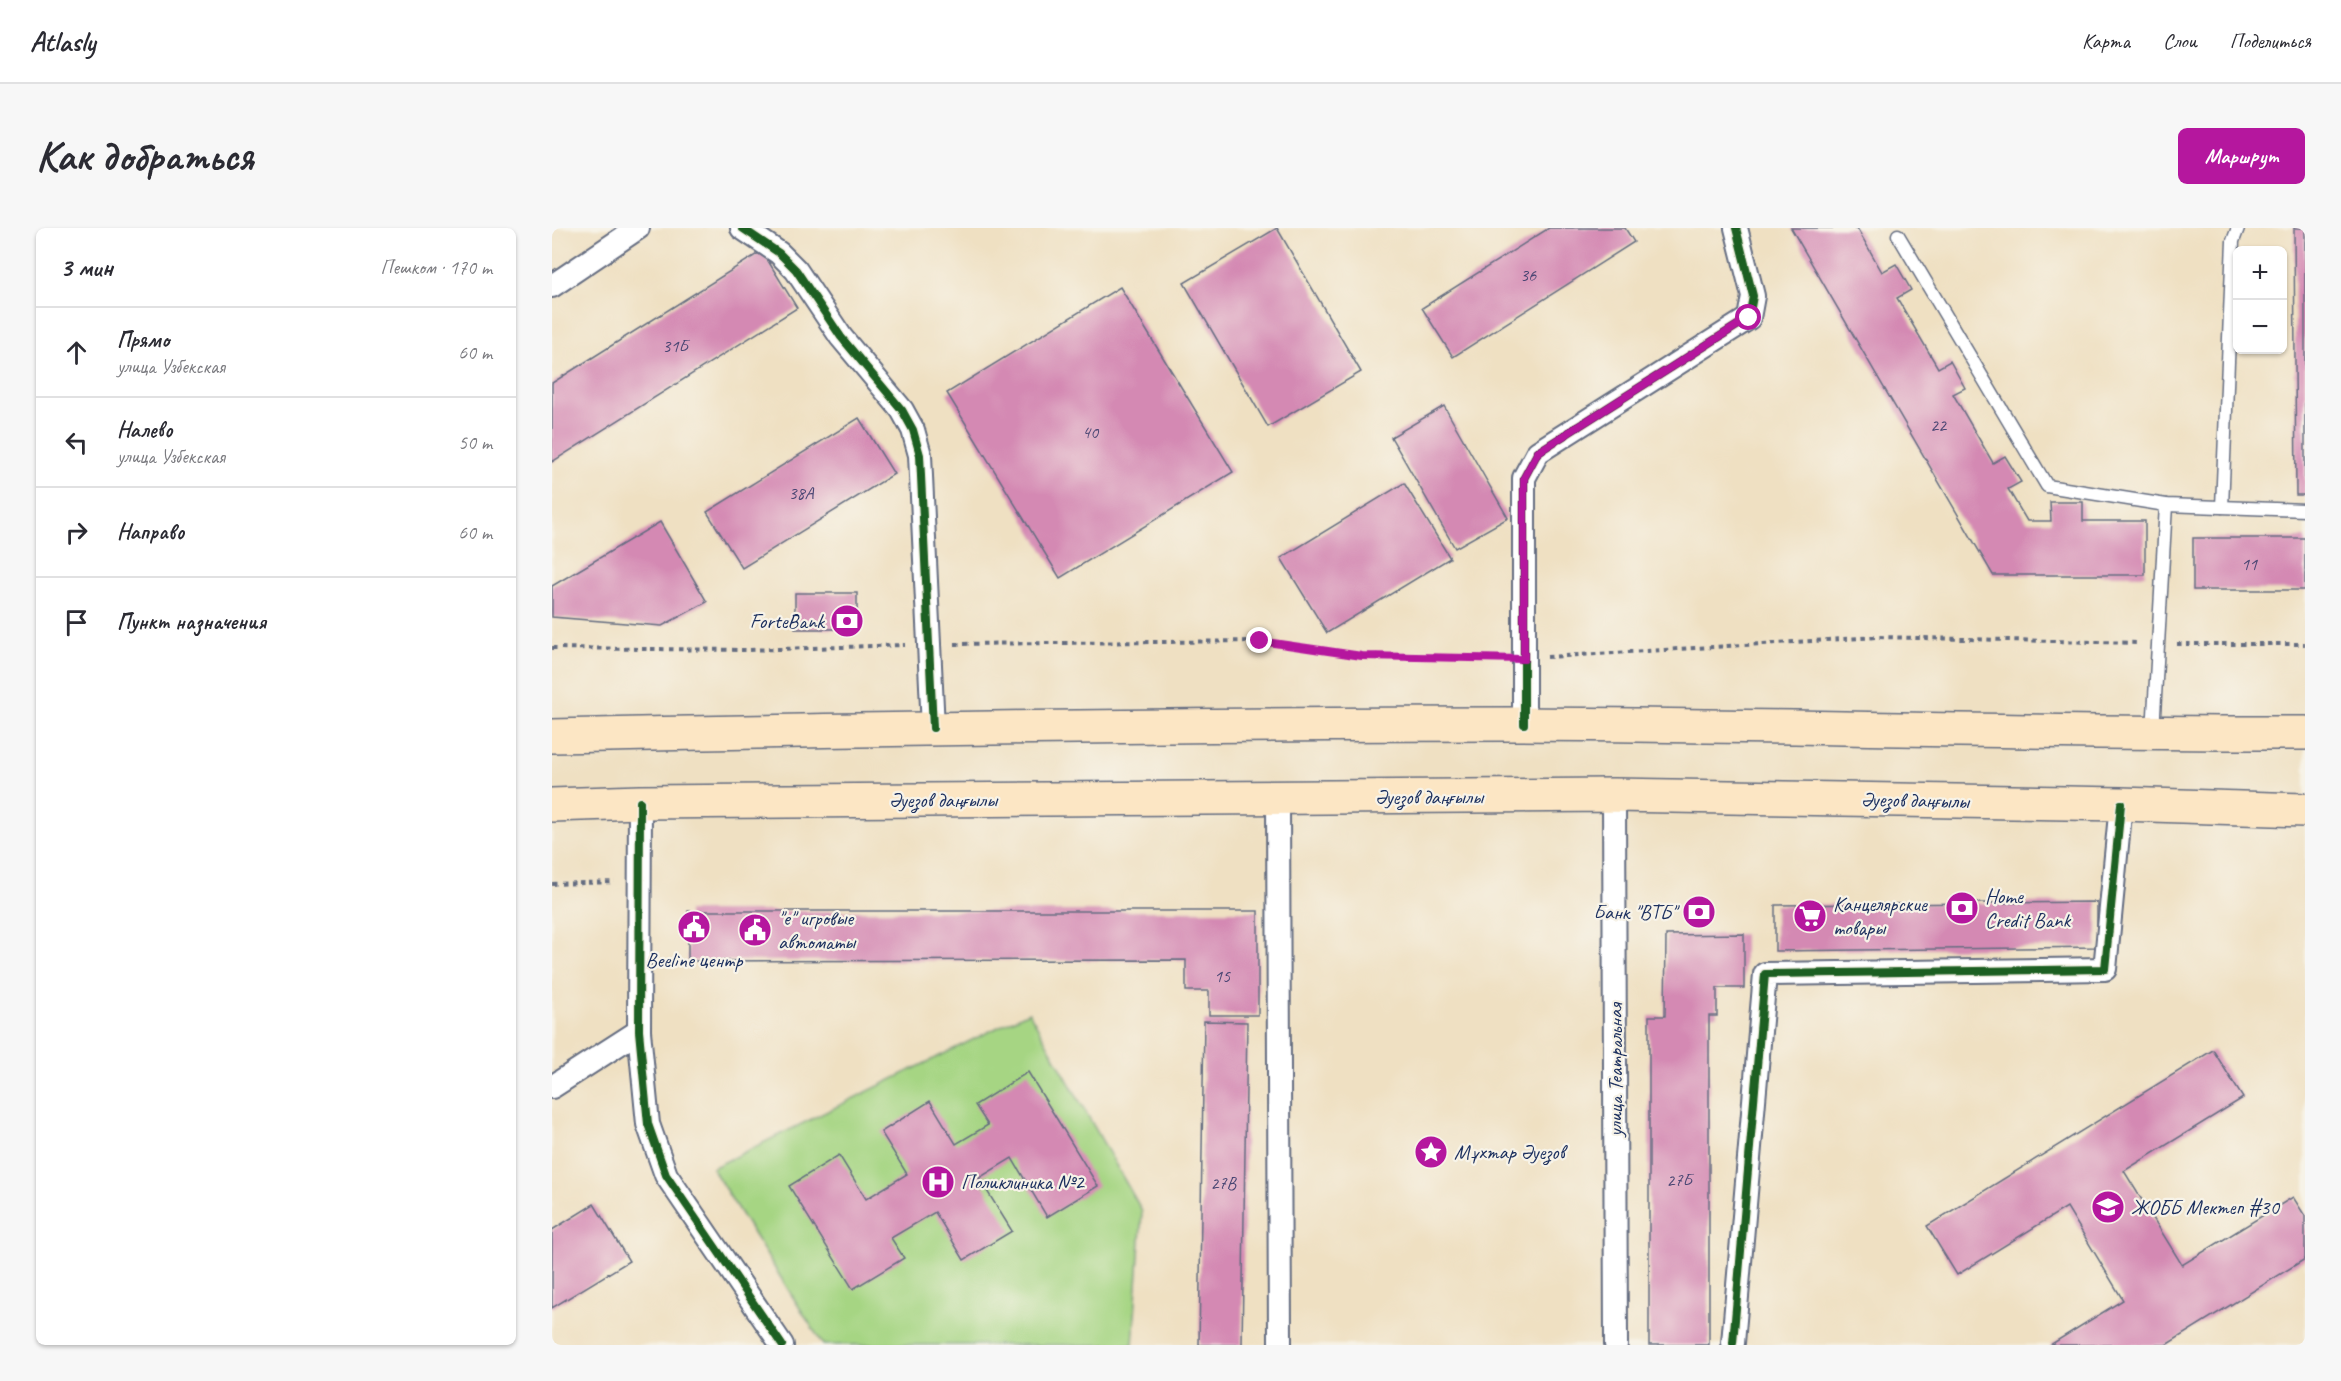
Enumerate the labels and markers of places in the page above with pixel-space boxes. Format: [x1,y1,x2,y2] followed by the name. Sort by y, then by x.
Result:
[829,603,865,639] bank icon: ForteBank
[750,608,826,634] place label: ForteBank
[1985,883,2071,933] place label: Home Credit Bank
[1944,890,1980,926] bank icon: Home Credit Bank
[1833,891,1928,941] place label: Канцелярские товары
[1681,894,1717,930] bank icon: Банк "ВТБ"
[1792,898,1828,934] supermarket icon: Канцелярские товары
[1593,899,1680,925] place label: Банк "ВТБ"
[778,905,857,955] place label: "е" игровые автоматы
[676,909,712,945] public building icon: Beeline центр
[737,912,773,948] public building icon: "е" игровые автоматы
[645,947,744,973] place label: Beeline центр
[1413,1134,1449,1170] place icon: Мұхтар Әуезов
[1454,1139,1568,1166] place label: Мұхтар Әуезов
[920,1164,956,1200] hospital icon: Поликлиника №2
[961,1169,1085,1195] place label: Поликлиника №2
[2090,1189,2126,1225] school or university icon: ЖОББ Мектеп #30
[2131,1194,2280,1220] place label: ЖОББ Мектеп #30

